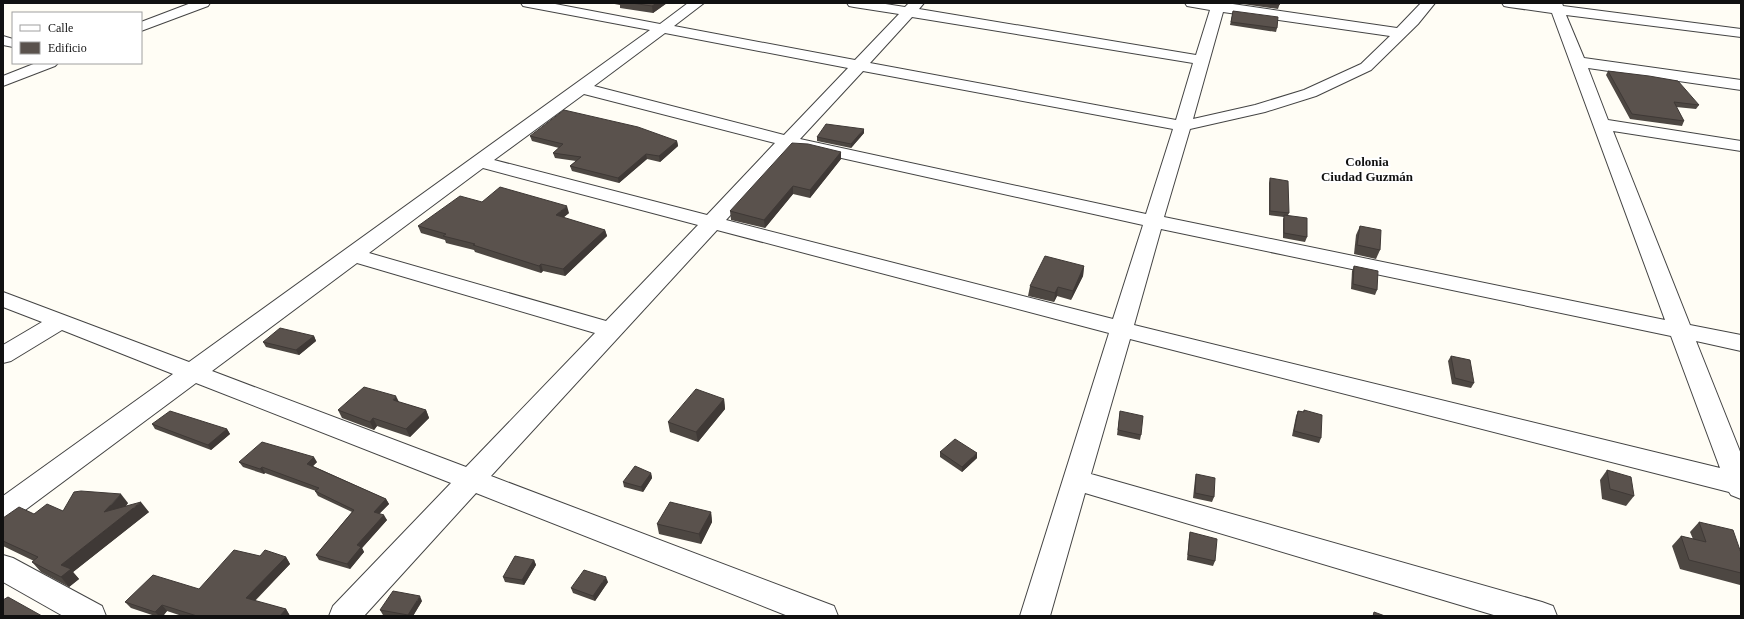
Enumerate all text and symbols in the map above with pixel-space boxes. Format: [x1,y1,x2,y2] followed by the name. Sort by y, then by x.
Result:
[12,12,142,64] legend
[48,21,73,35] text: Calle
[48,41,87,55] text: Edificio
[1321,154,1414,184] district label: Colonia Ciudad Guzmán

